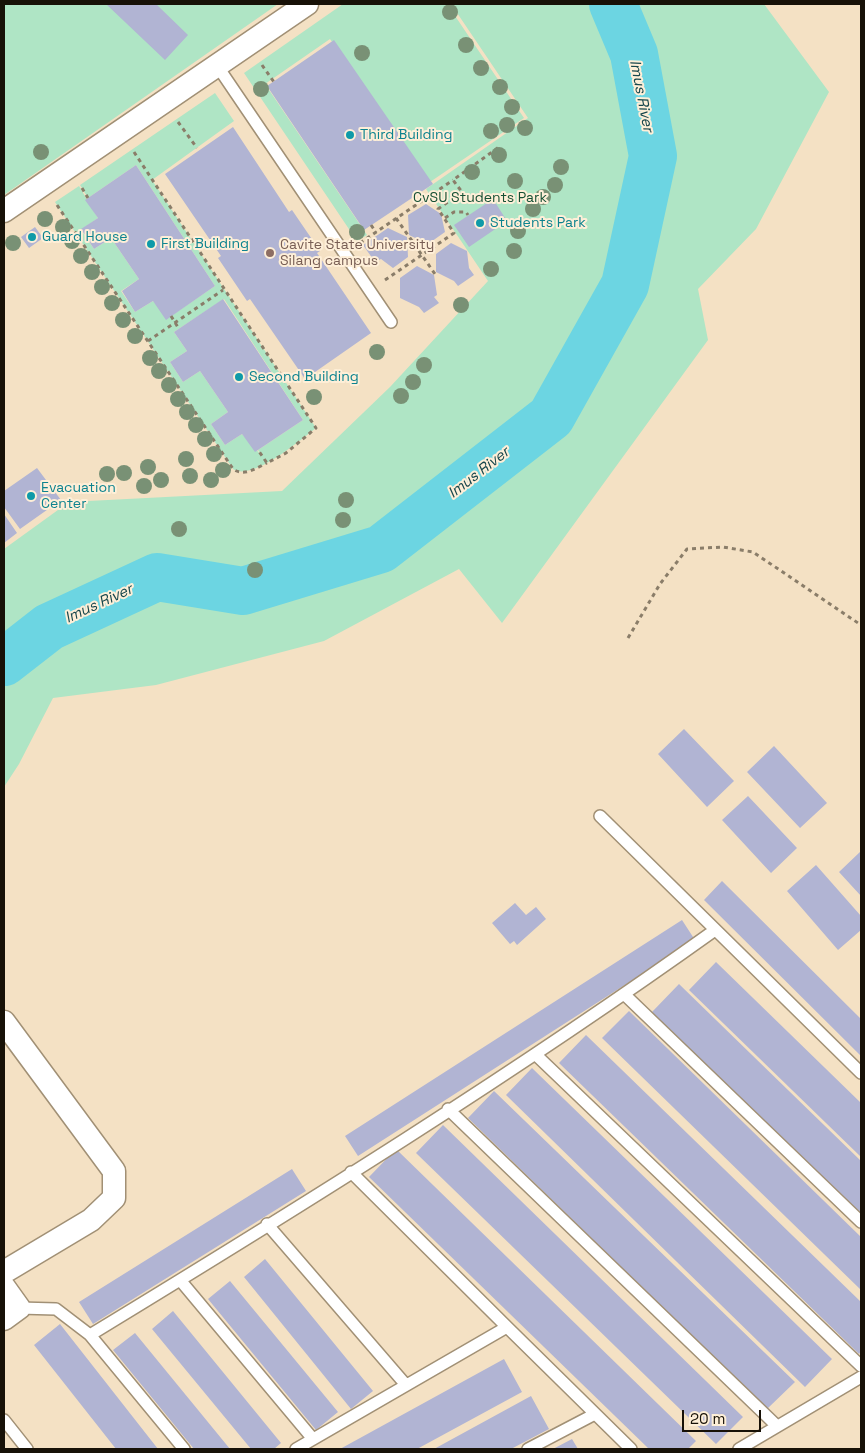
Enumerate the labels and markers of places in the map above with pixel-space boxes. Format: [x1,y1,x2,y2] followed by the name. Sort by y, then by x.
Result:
[360,127,453,143] place label: Third Building
[344,129,356,141] marker: Third Building
[490,215,586,231] place label: Students Park
[474,217,486,229] marker: Students Park
[42,229,128,245] place label: Guard House
[26,231,38,243] marker: Guard House
[161,236,249,252] place label: First Building
[280,237,434,270] place label: Cavite State University Silang campus
[145,238,157,250] marker: First Building
[264,247,276,259] marker: Cavite State University Silang campus
[249,369,359,385] place label: Second Building
[233,371,245,383] marker: Second Building
[41,480,116,512] place label: Evacuation Center
[25,490,37,502] marker: Evacuation Center

